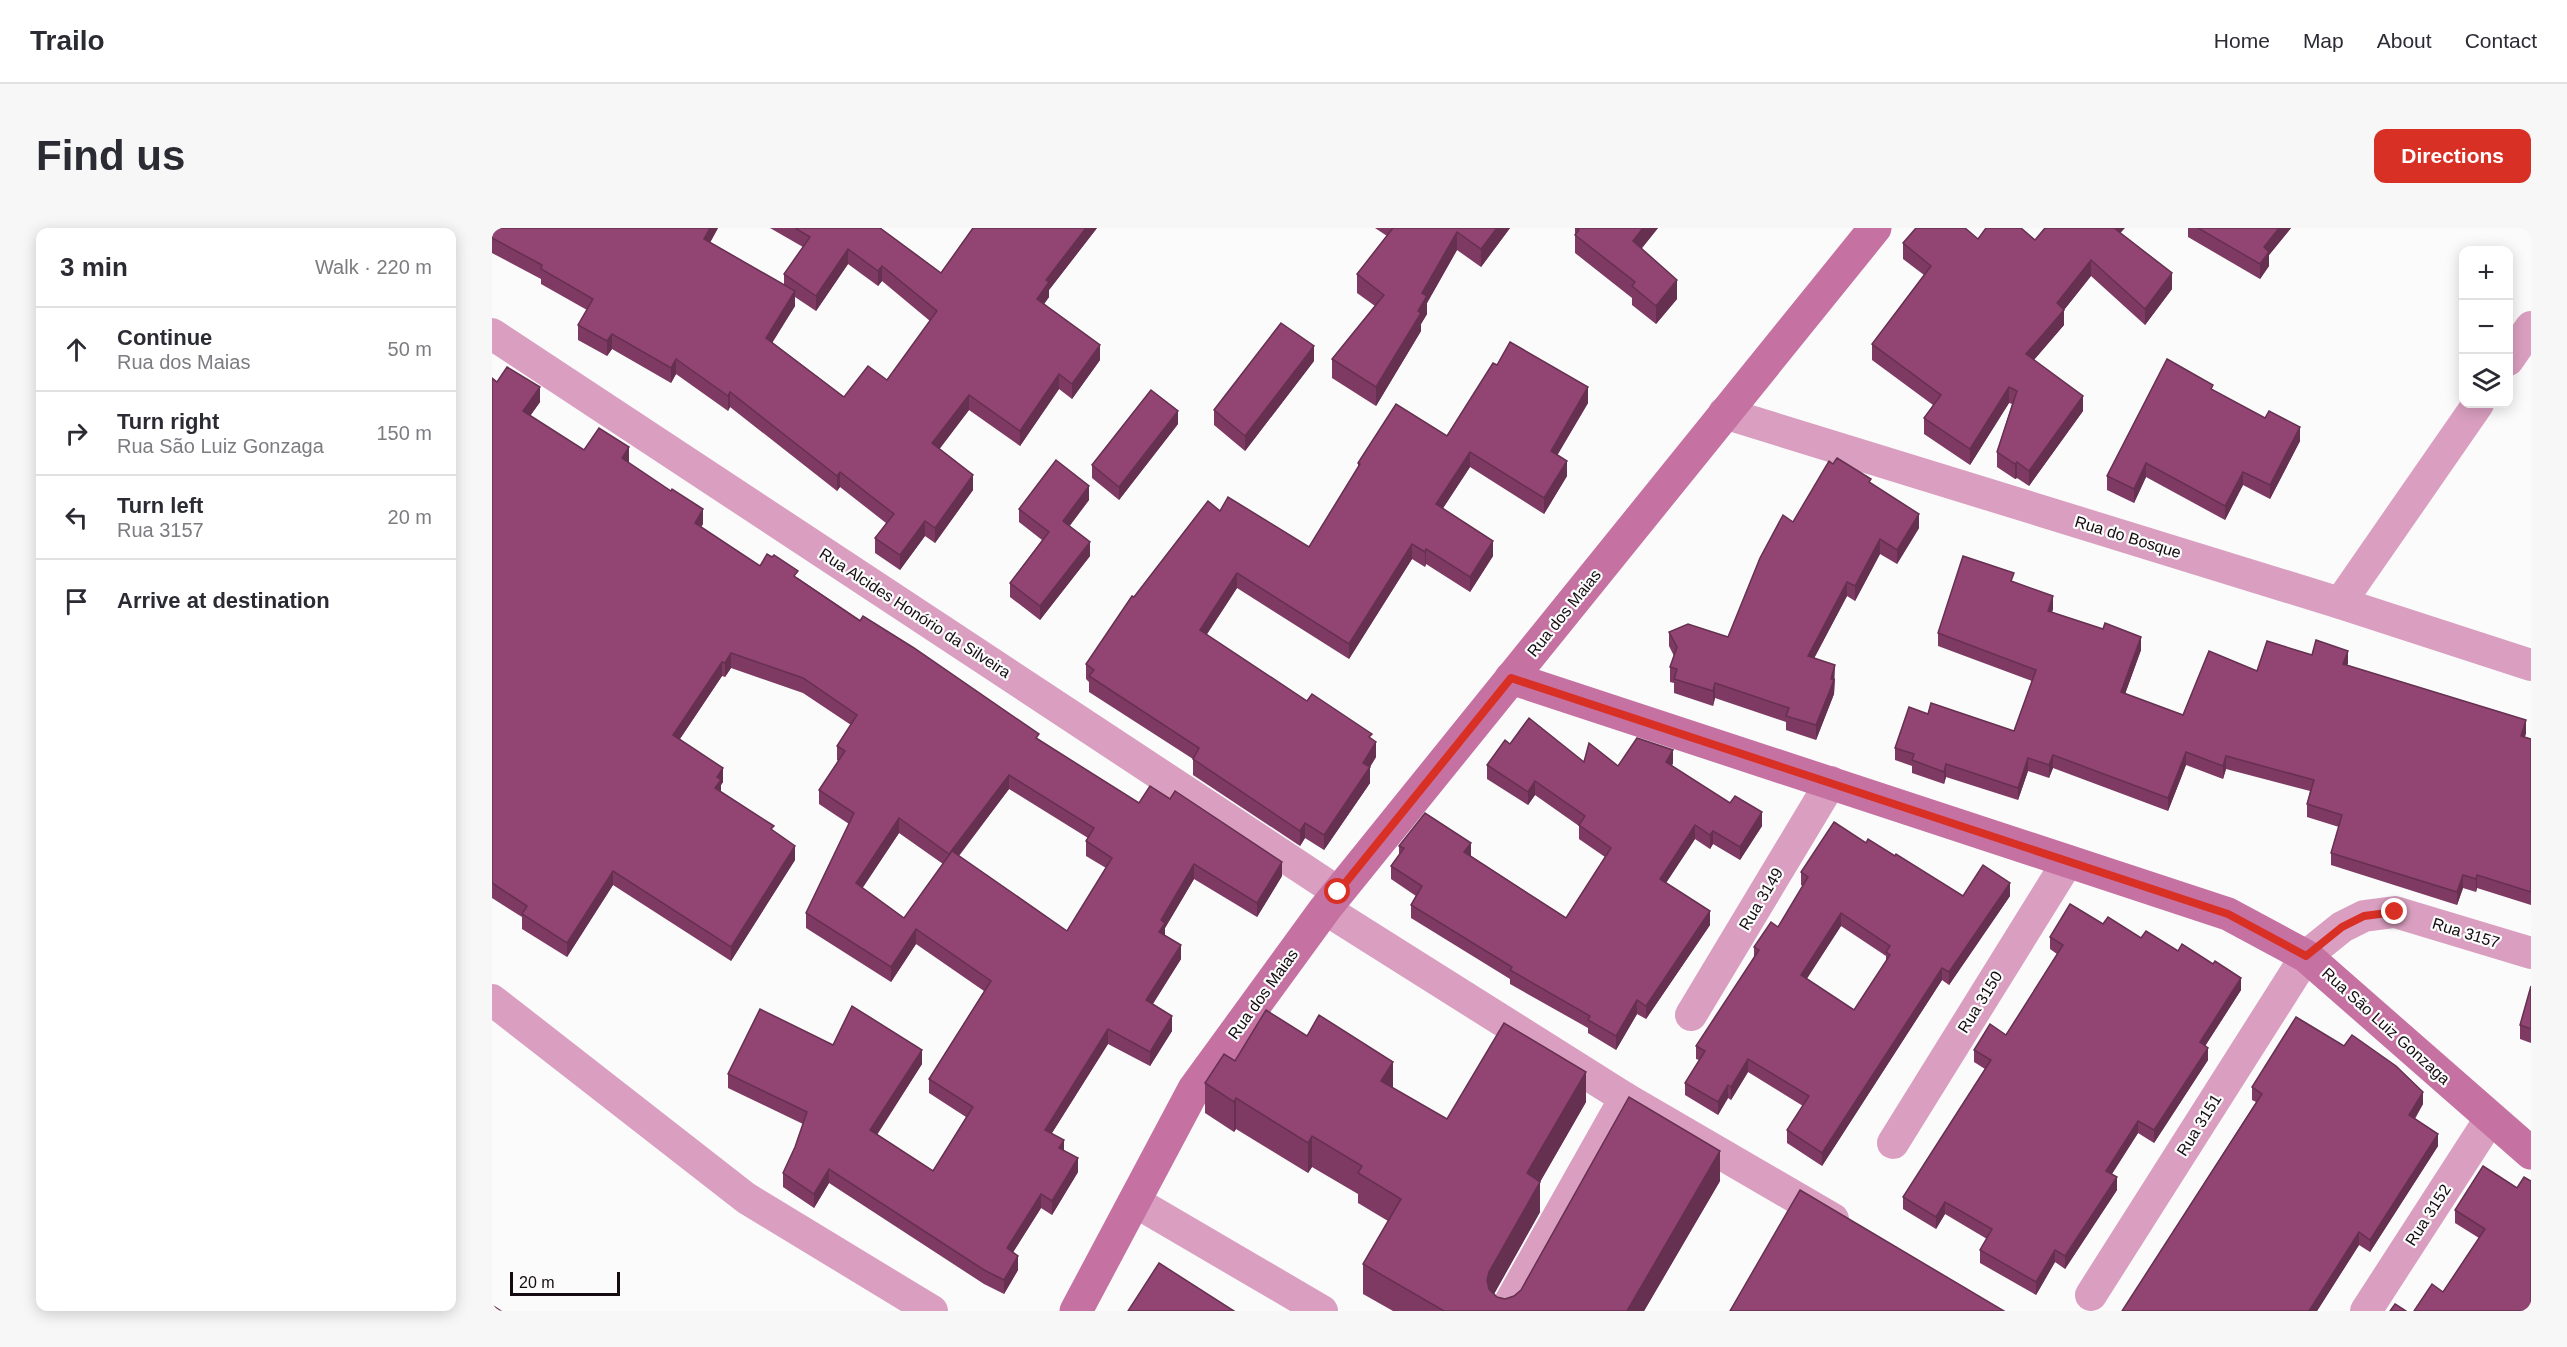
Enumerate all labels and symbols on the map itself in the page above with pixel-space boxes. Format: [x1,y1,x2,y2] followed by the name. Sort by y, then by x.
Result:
[2073,513,2183,561] street label: Rua do Bosque
[816,545,1014,681] street label: Rua Alcides Honório da Silveira
[1524,566,1604,660] street label: Rua dos Maias
[1736,865,1786,933] street label: Rua 3149
[1324,878,1350,904] route start
[2381,898,2407,924] route end
[2430,915,2502,951] street label: Rua 3157
[1225,946,1301,1042] street label: Rua dos Maias
[2319,964,2453,1088] street label: Rua São Luiz Gonzaga
[1954,968,2006,1036] street label: Rua 3150
[2173,1091,2225,1159] street label: Rua 3151
[2402,1181,2454,1249] street label: Rua 3152
[510,1269,620,1296] scale bar

